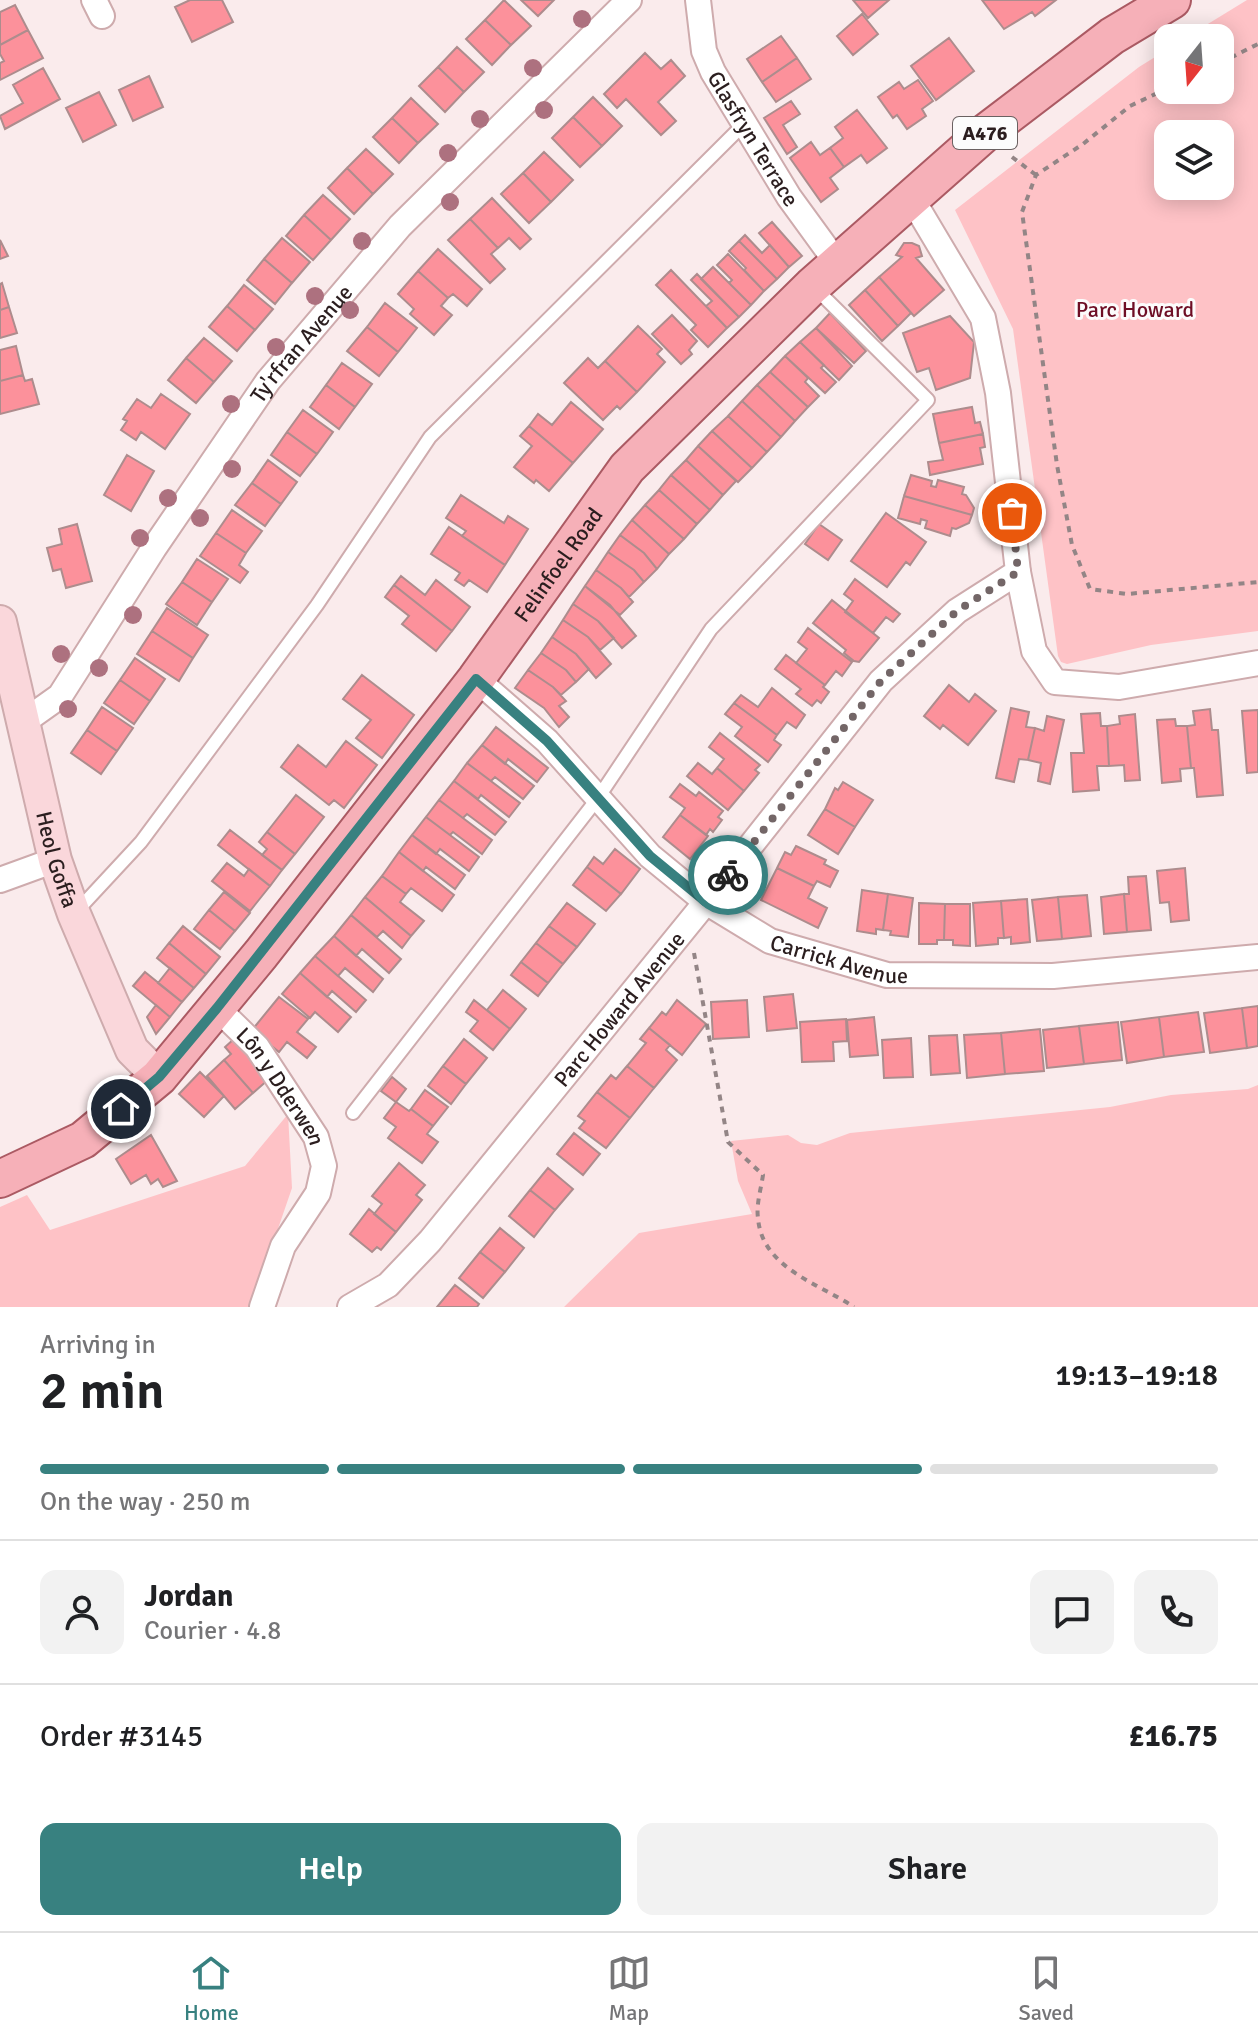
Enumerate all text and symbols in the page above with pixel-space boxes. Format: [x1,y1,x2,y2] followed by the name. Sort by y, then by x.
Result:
[1154,24,1234,104] north arrow
[1154,24,1234,200] map controls
[702,66,805,212] street label: Glasfryn Terrace
[953,117,1017,149] road number: A476
[1154,120,1234,200] button: layers
[244,279,358,407] street label: Ty'rfran Avenue
[1076,296,1194,323] park label: Parc Howard
[978,479,1046,547] pin
[990,491,1034,535] icon: bag
[508,502,608,627] street label: Felinfoel Road
[31,808,84,911] street label: Heol Goffa
[688,835,768,915] courier
[706,853,750,897] icon: bike
[548,926,690,1092] street label: Parc Howard Avenue
[767,928,908,989] street label: Carrick Avenue
[231,1021,331,1148] street label: Lôn y Dderwen
[87,1075,155,1143] pin
[99,1087,143,1131] icon: home
[40,1329,156,1361] text: Arriving in
[1055,1357,1218,1394] text: 19:13–19:18
[40,1359,165,1423] text: 2 min
[40,1486,250,1518] text: On the way · 250 m
[40,1570,124,1654] button: person
[1030,1570,1114,1654] button: chat
[1134,1570,1218,1654] button: phone
[144,1578,233,1615] text: Jordan
[144,1615,281,1647] text: Courier · 4.8
[40,1718,203,1755] text: Order #3145
[1128,1718,1218,1755] text: £16.75
[40,1823,621,1915] button: Help
[637,1823,1218,1915] button: Share
[184,1951,239,2026] tab: Home
[607,1951,651,2026] tab: Map
[1019,1951,1074,2026] tab: Saved

